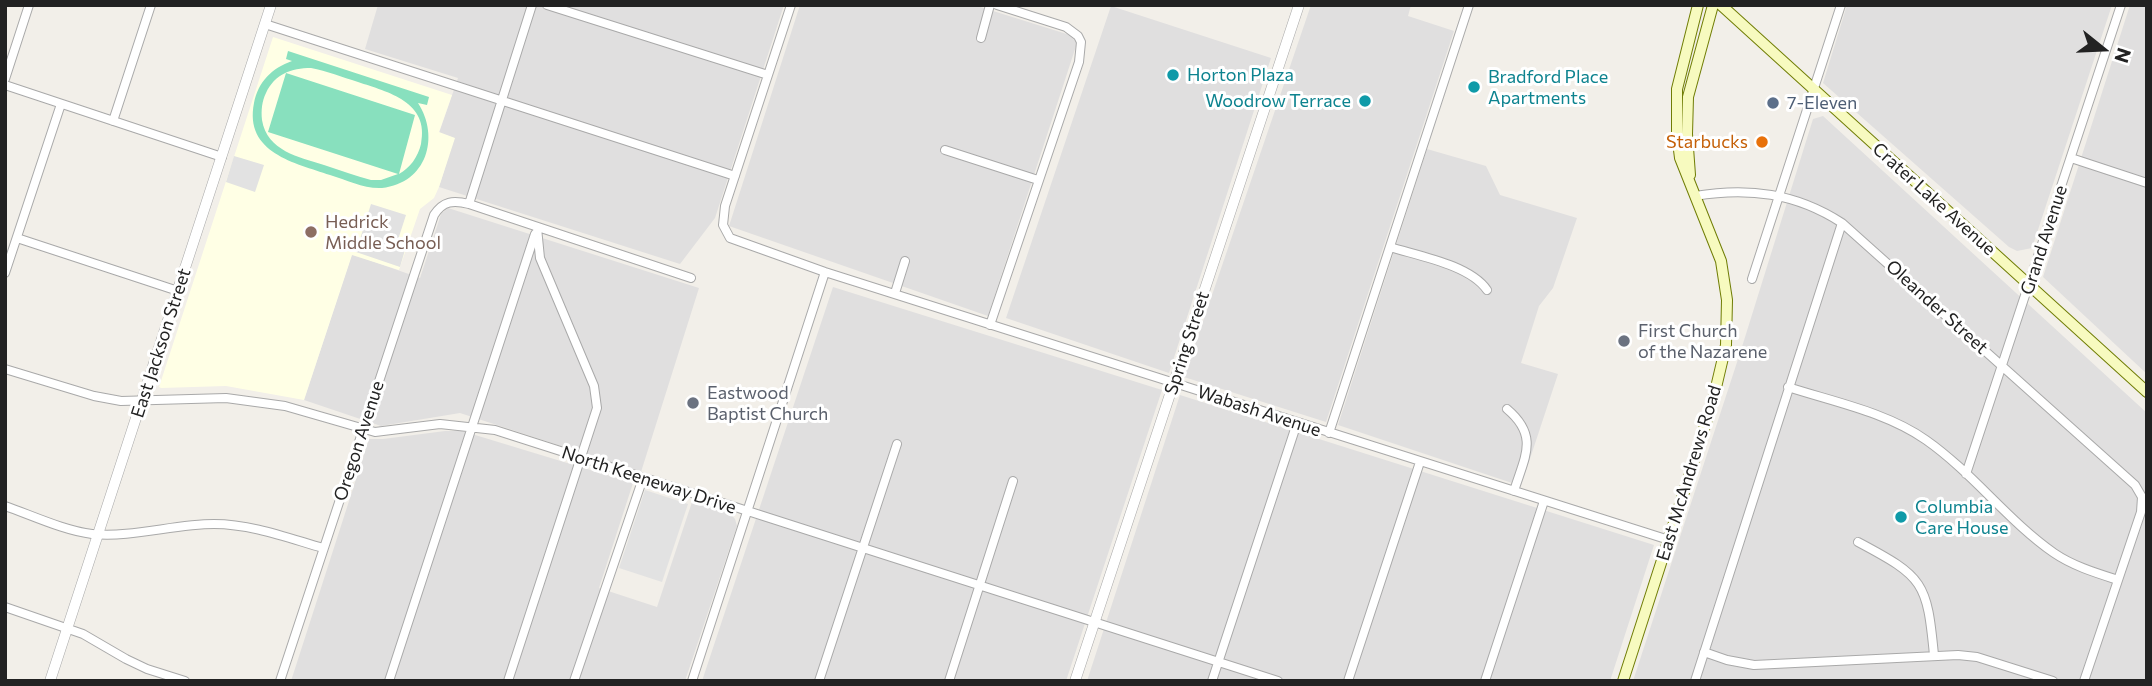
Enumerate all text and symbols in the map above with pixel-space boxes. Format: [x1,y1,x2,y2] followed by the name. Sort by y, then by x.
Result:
[2068,14,2138,84] north arrow
[2110,45,2137,66] text: N
[1187,64,1294,86] place label: Horton Plaza
[1488,66,1608,108] place label: Bradford Place Apartments
[1165,67,1181,83] marker: Horton Plaza
[1466,79,1482,95] marker: Bradford Place Apartments
[1205,90,1351,112] place label: Woodrow Terrace
[1787,92,1857,114] place label: 7-Eleven
[1357,93,1373,109] marker: Woodrow Terrace
[1765,95,1781,111] marker: 7-Eleven
[1666,131,1748,153] place label: Starbucks
[1754,134,1770,150] marker: Starbucks
[1868,138,2000,260] street label: Crater Lake Avenue
[2016,183,2072,297] street label: Grand Avenue
[325,211,441,254] place label: Hedrick Middle School
[303,224,319,240] marker: Hedrick Middle School
[1882,256,1992,358] street label: Oleander Street
[127,266,195,420] street label: East Jackson Street
[1160,289,1214,397] street label: Spring Street
[1638,320,1767,362] place label: First Church of the Nazarene
[1616,333,1632,349] marker: First Church of the Nazarene
[329,378,389,504] street label: Oregon Avenue
[1194,381,1324,441] street label: Wabash Avenue
[707,382,828,424] place label: Eastwood Baptist Church
[1652,383,1726,563] street label: East McAndrews Road
[685,395,701,411] marker: Eastwood Baptist Church
[559,442,739,518] street label: North Keeneway Drive
[1915,496,2009,538] place label: Columbia Care House
[1893,509,1909,525] marker: Columbia Care House

